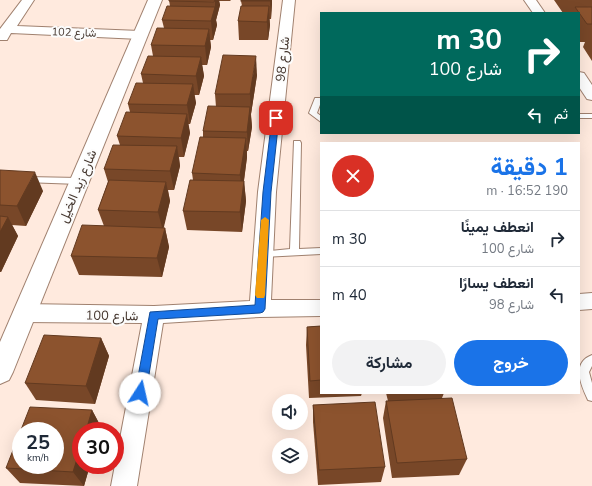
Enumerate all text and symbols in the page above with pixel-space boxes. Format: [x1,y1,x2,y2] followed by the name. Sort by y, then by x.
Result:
[436,21,502,59] text: 30 m
[51,24,97,41] street label: شارع 102
[516,28,568,80] icon: right
[272,36,294,82] street label: شارع 98
[429,57,502,81] text: شارع 100
[259,101,293,135] pin
[524,104,546,126] icon: left
[554,104,568,124] text: ثم
[265,107,287,129] icon: arrive
[54,147,101,226] street label: شارع زيد الخيل
[491,151,568,183] text: 1 دقيقة
[332,155,374,197] button: close
[486,182,568,200] text: 190 m · 16:52
[461,217,534,237] text: انعطف يمينًا
[546,228,568,250] icon: right
[332,229,367,249] text: 30 m
[481,240,534,258] text: شارع 100
[459,273,534,293] text: انعطف يسارًا
[546,284,568,306] icon: left
[332,285,367,305] text: 40 m
[489,296,534,314] text: شارع 98
[85,307,139,325] street label: شارع 100
[332,340,446,386] button: مشاركة
[454,340,568,386] button: خروج
[119,372,161,414] position arrow
[272,394,308,474] map controls
[272,394,308,430] button: sound
[72,422,124,474] speed limit sign: 30
[26,429,50,456] text: 25
[272,438,308,474] button: layers
[27,451,49,465] text: km/h

